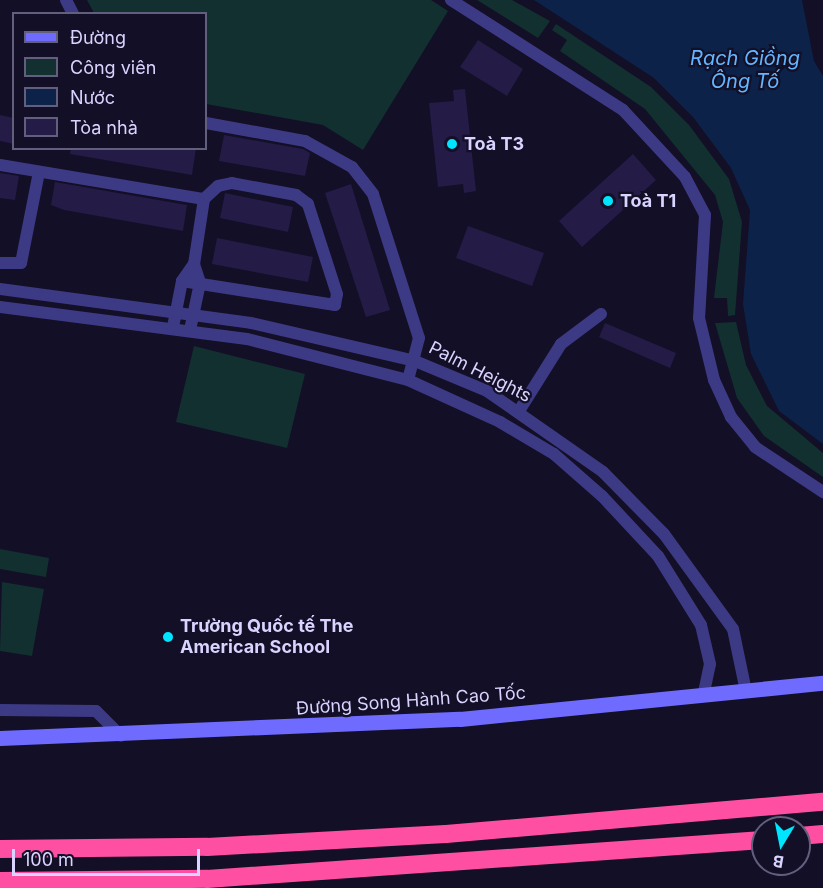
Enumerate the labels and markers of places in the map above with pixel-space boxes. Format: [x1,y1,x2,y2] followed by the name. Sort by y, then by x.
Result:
[464,133,524,155] place label: Toà T3
[445,137,459,151] marker: Toà T3
[620,190,676,212] place label: Toà T1
[601,194,615,208] marker: Toà T1
[180,616,353,658] place label: Trường Quốc tế The American School
[161,630,175,644] marker: Trường Quốc tế The American School

